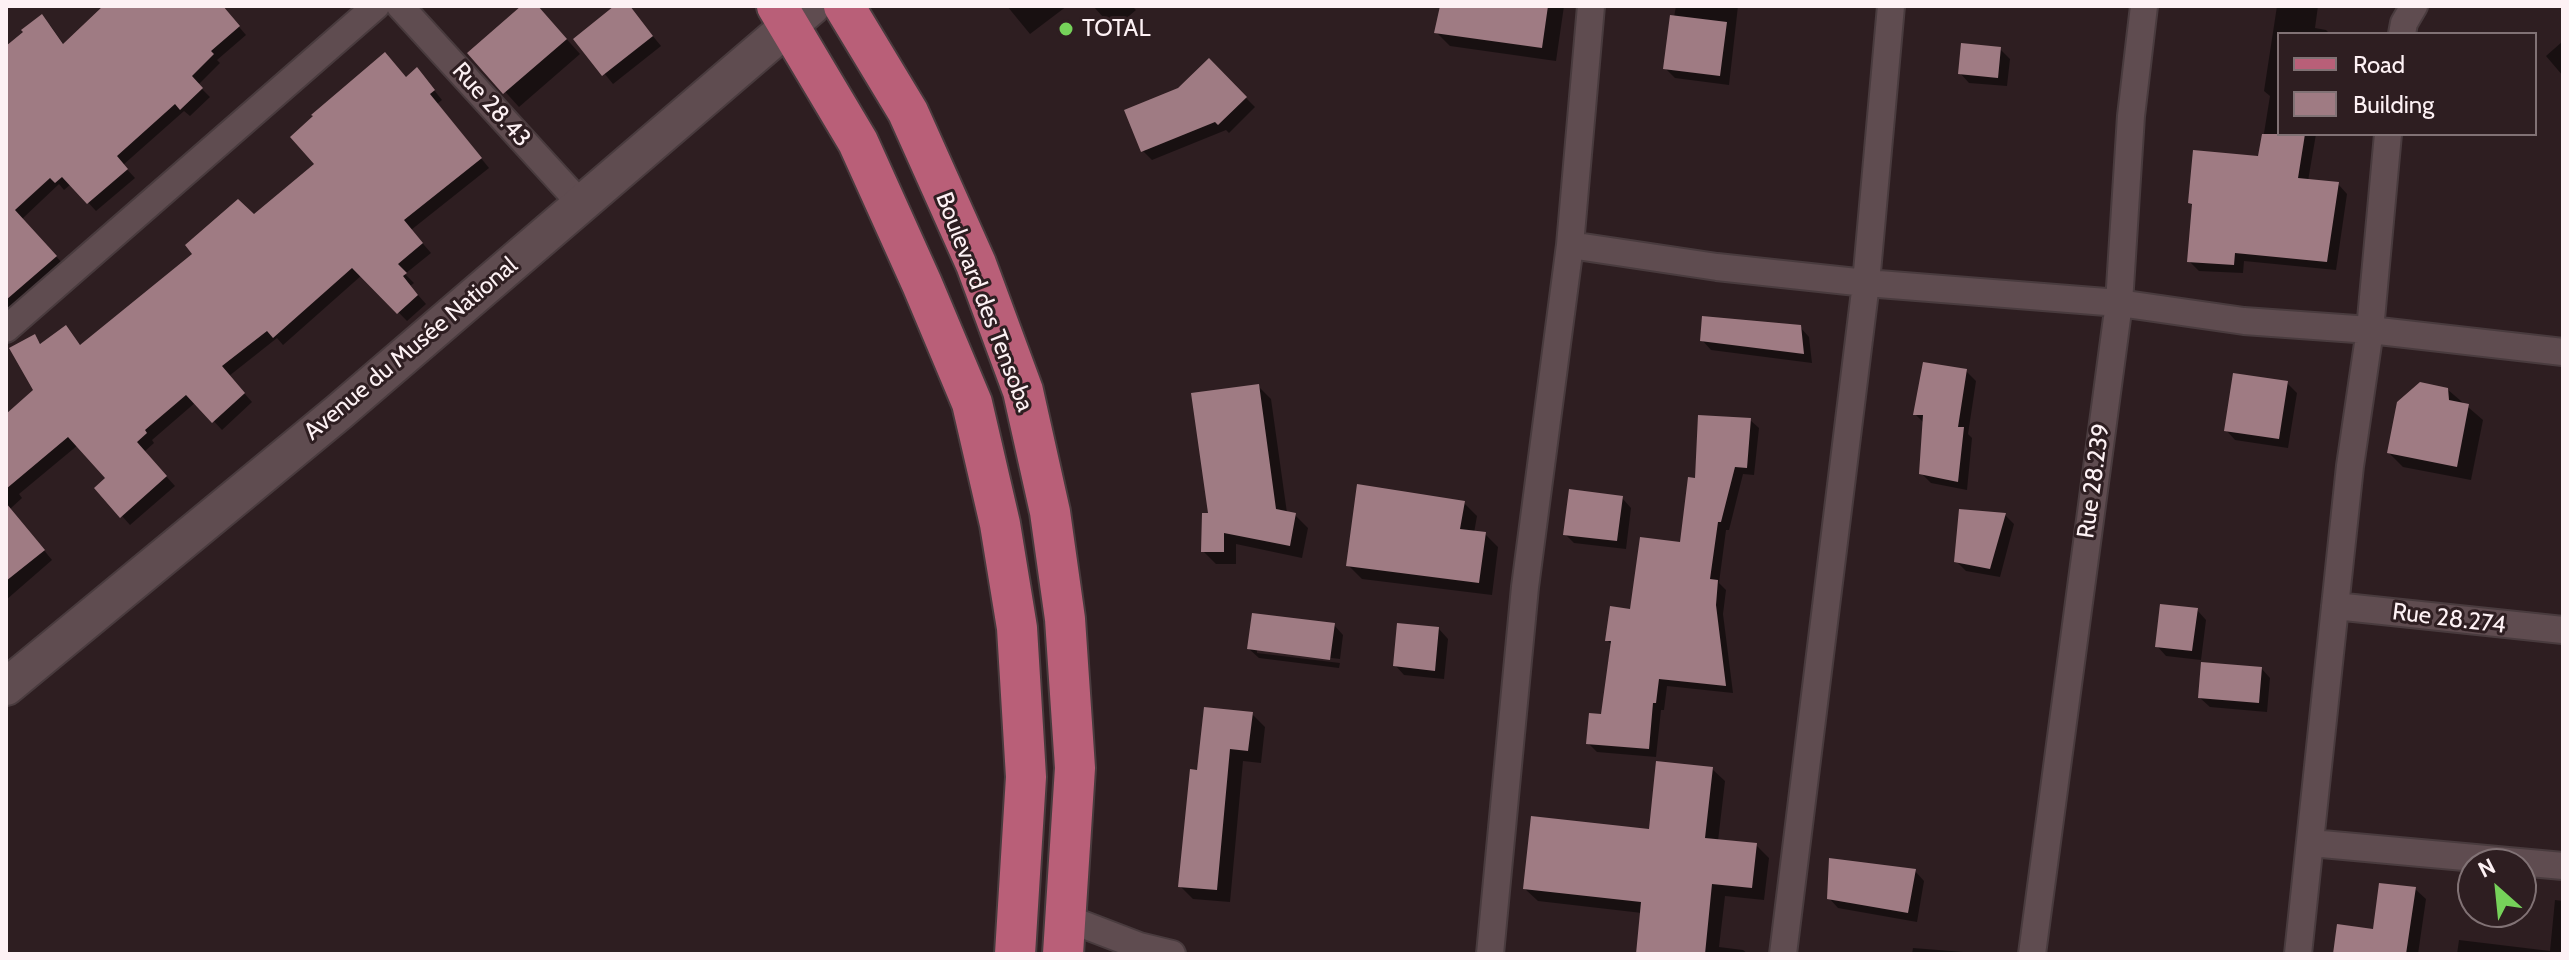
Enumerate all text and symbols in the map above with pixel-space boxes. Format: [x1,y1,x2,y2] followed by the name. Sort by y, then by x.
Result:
[1082,15,1150,43] place label: TOTAL
[1057,20,1075,38] marker: TOTAL
[2277,32,2537,136] legend
[2353,50,2405,79] text: Road
[446,57,536,153] street label: Rue 28.43
[2353,90,2434,119] text: Building
[929,188,1039,416] street label: Boulevard des Tensoba
[299,251,523,447] street label: Avenue du Musée National
[2072,422,2116,540] street label: Rue 28.239
[2391,598,2507,640] street label: Rue 28.274
[2457,848,2537,928] north arrow
[2474,852,2500,884] text: N

